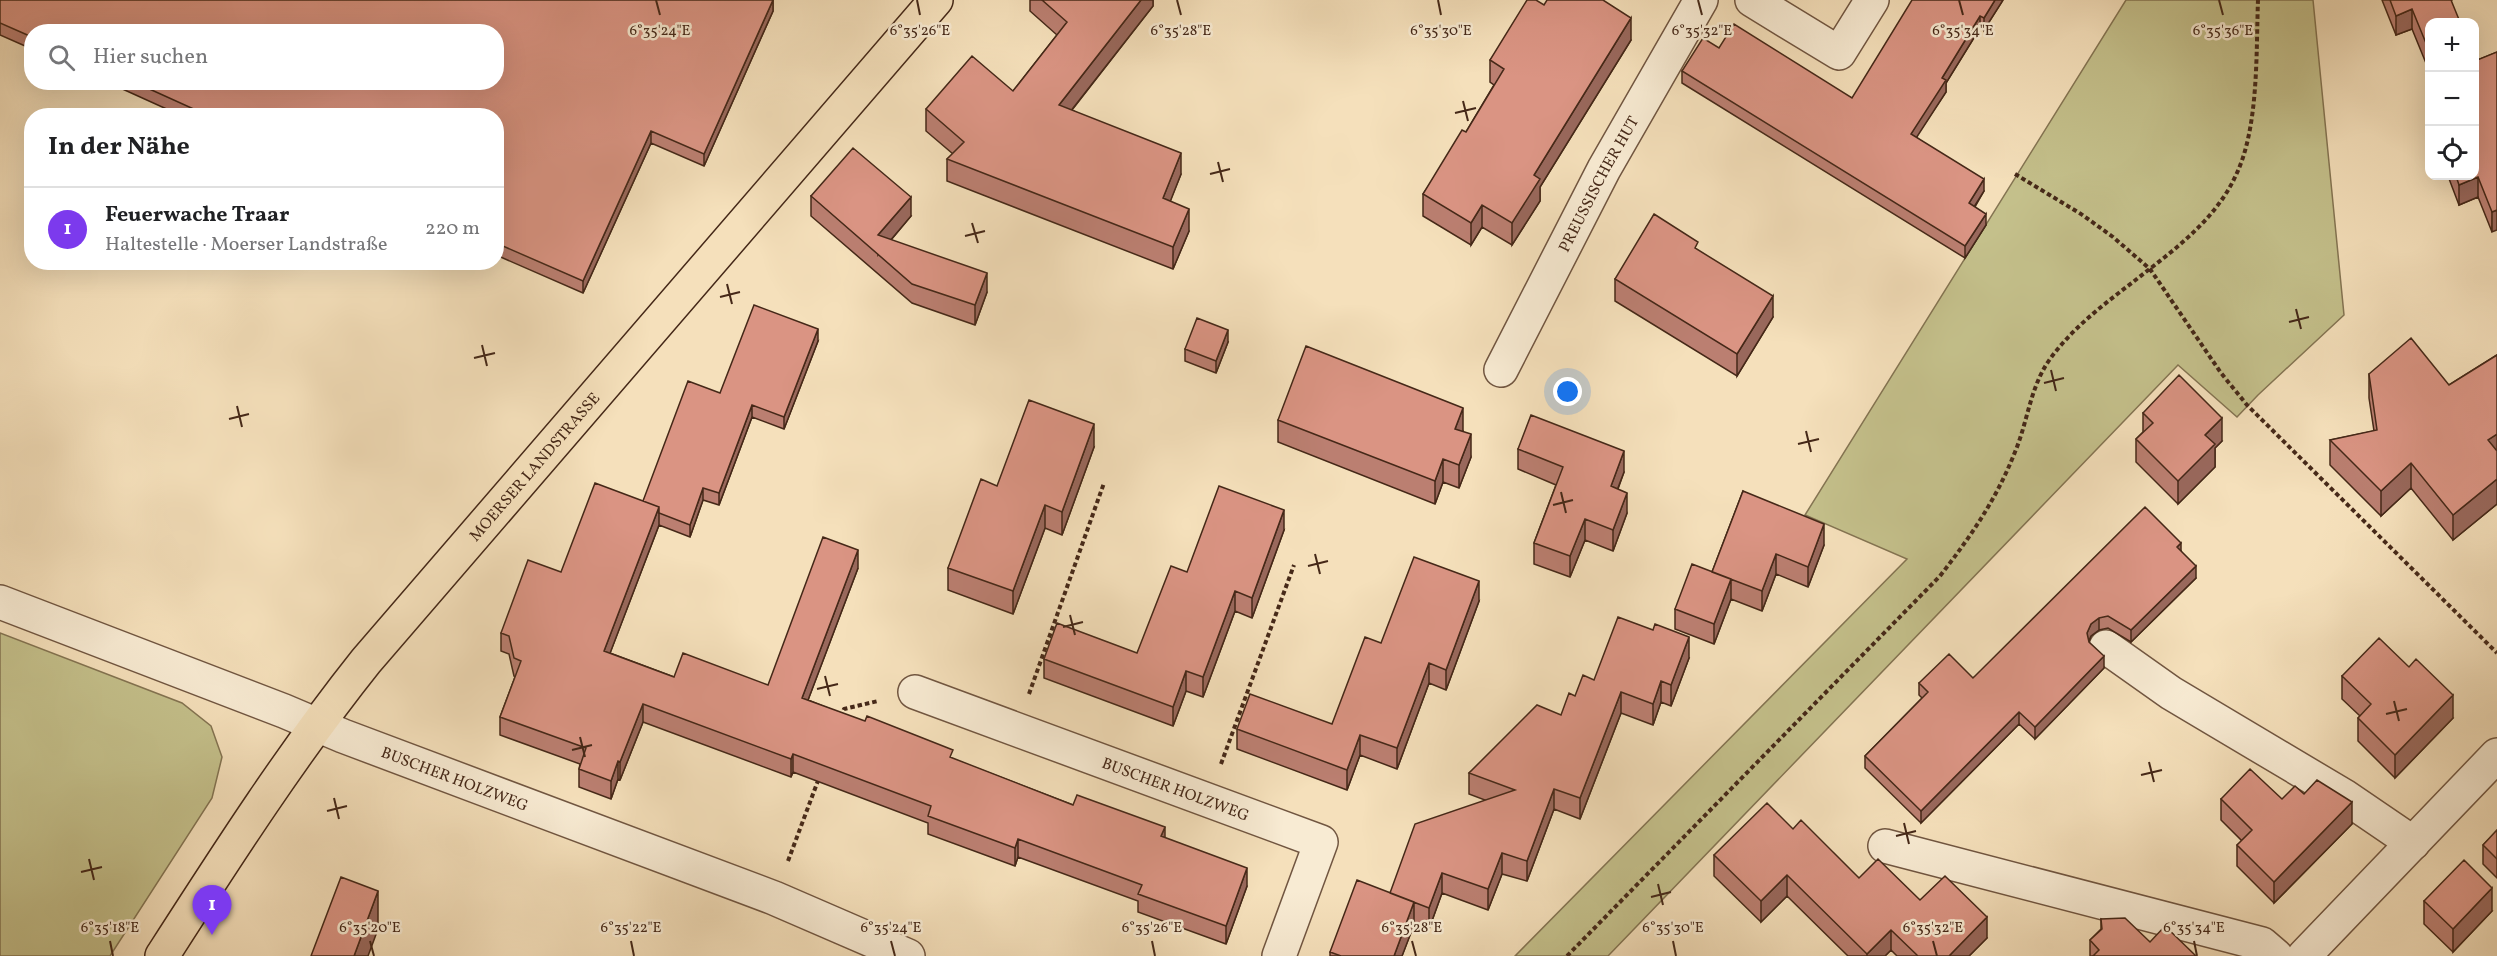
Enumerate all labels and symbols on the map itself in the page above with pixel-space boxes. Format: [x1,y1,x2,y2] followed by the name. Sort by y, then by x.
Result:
[629,21,691,42] text: 6°35'24"E
[890,21,950,42] text: 6°35'26"E
[1151,21,1211,42] text: 6°35'28"E
[1410,21,1472,42] text: 6°35'30"E
[1672,21,1732,42] text: 6°35'32"E
[1932,21,1994,42] text: 6°35'34"E
[2193,21,2253,42] text: 6°35'36"E
[1554,113,1645,256] street label: PREUSSISCHER HUT
[1553,377,1582,406] your location
[465,388,606,547] street label: MOERSER LANDSTRASSE
[378,742,531,818] street label: BUSCHER HOLZWEG
[1098,753,1252,828] street label: BUSCHER HOLZWEG
[192,886,232,935] pin: 1
[81,918,139,939] text: 6°35'18"E
[339,918,401,939] text: 6°35'20"E
[601,918,661,939] text: 6°35'22"E
[860,918,922,939] text: 6°35'24"E
[1122,918,1182,939] text: 6°35'26"E
[1382,918,1442,939] text: 6°35'28"E
[1642,918,1704,939] text: 6°35'30"E
[1903,918,1963,939] text: 6°35'32"E
[2163,918,2225,939] text: 6°35'34"E

